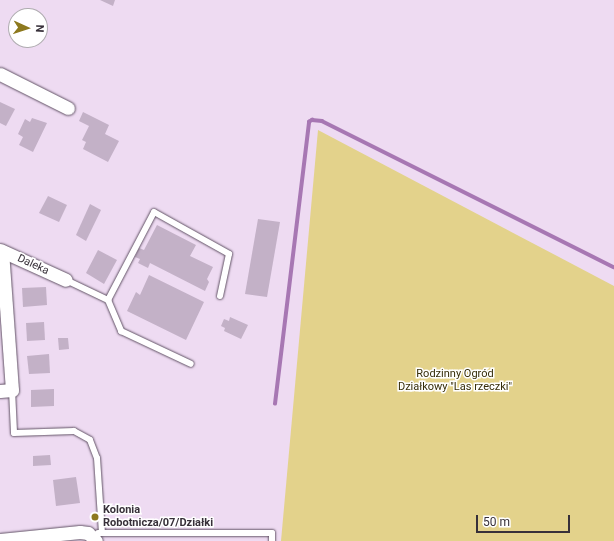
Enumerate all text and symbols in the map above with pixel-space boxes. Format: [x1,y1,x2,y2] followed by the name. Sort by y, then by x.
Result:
[8,8,48,48] north arrow
[33,24,46,33] text: N
[15,252,51,278] street label: Daleka
[398,368,512,394] park label: Rodzinny Ogród Działkowy "Las rzeczki"
[103,504,213,530] place label: Kolonia Robotnicza/07/Działki
[478,507,572,533] scale bar
[90,512,100,522] marker: Kolonia Robotnicza/07/Działki
[483,515,510,529] text: 50 m

